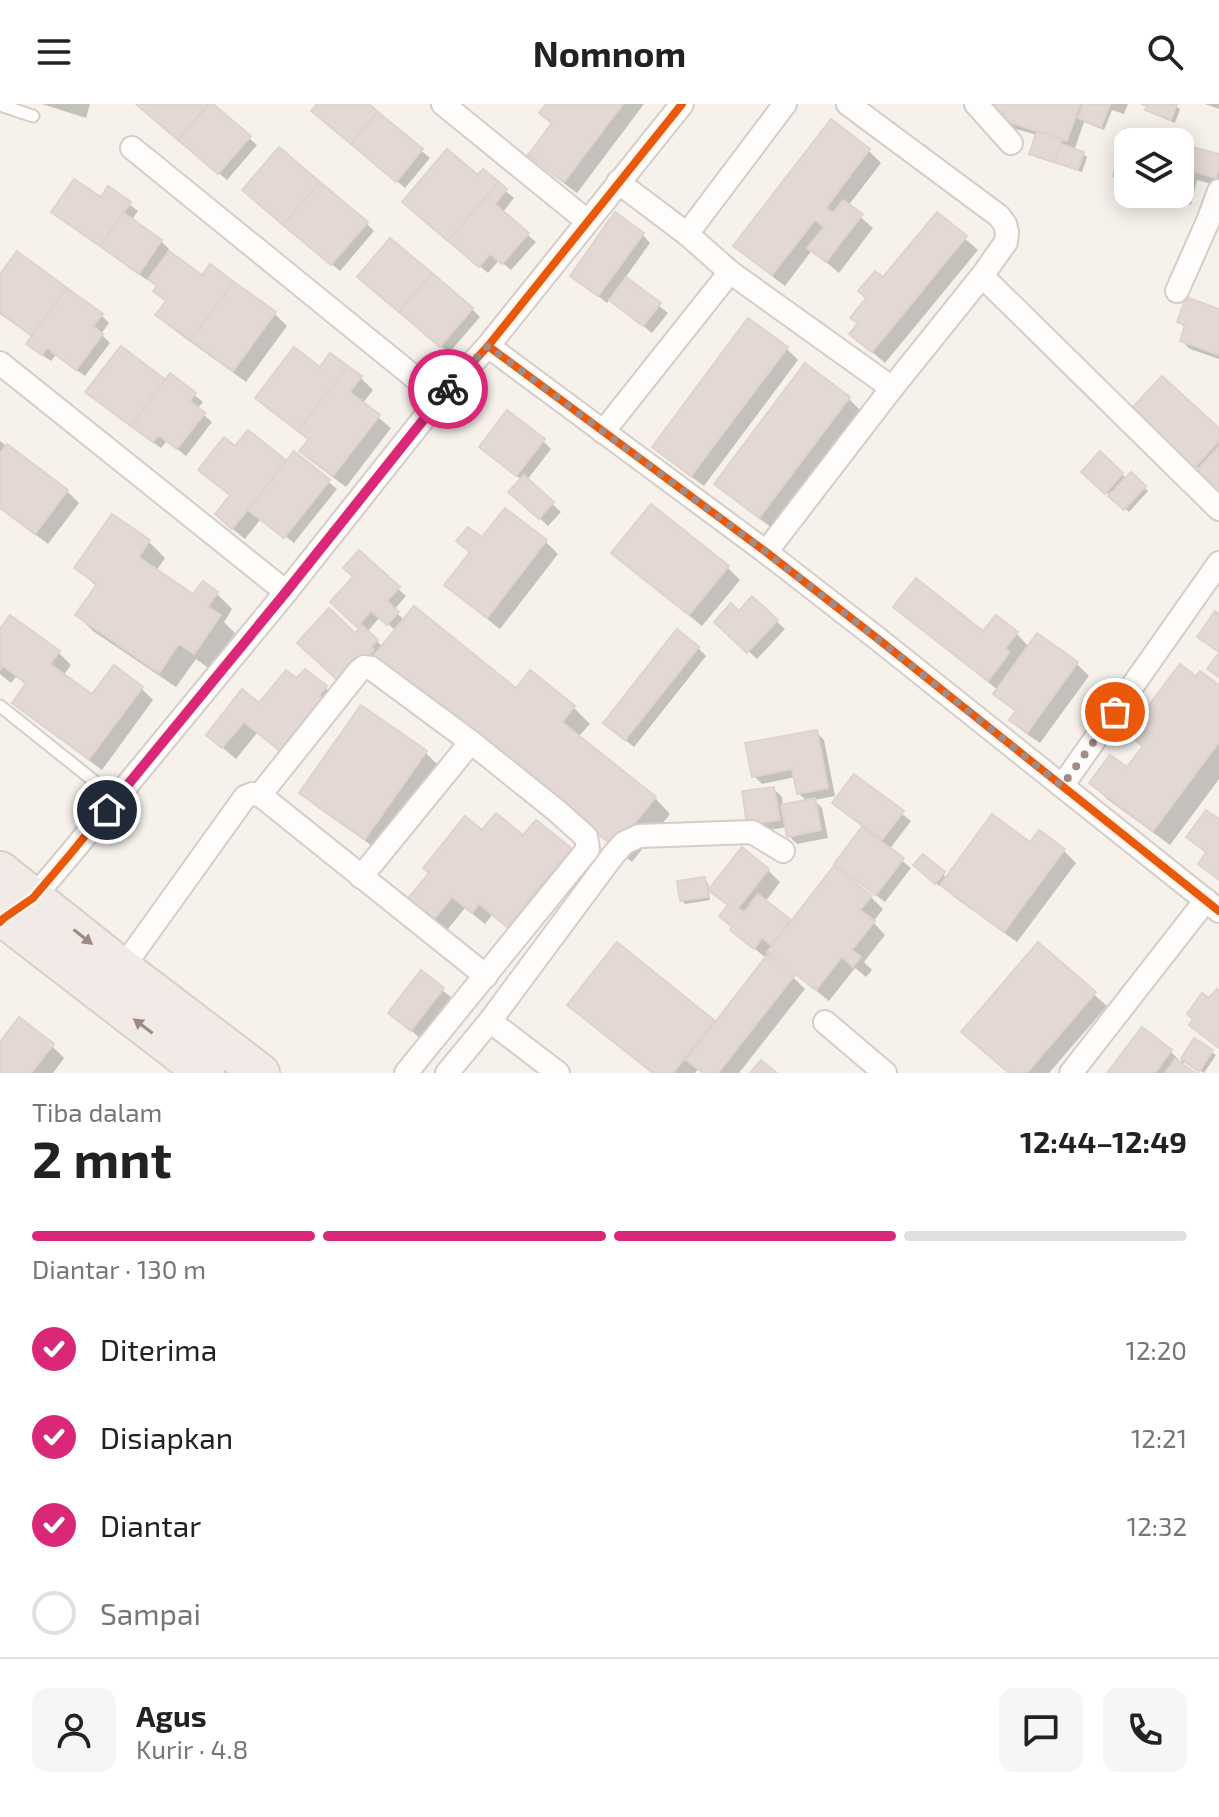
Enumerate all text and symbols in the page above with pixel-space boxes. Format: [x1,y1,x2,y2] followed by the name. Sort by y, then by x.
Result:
[32,30,76,74] icon: menu
[1143,30,1187,74] icon: search
[533,31,686,74] text: Nomnom
[1114,128,1194,208] map controls
[1114,128,1194,208] button: layers
[408,349,488,429] courier
[426,367,470,411] icon: bike
[1081,678,1149,746] pin
[1093,690,1137,734] icon: bag
[73,776,141,844] pin
[85,788,129,832] icon: home
[73,928,93,945] one-way arrow
[133,1018,153,1034] one-way arrow
[32,1096,162,1127] text: Tiba dalam
[1020,1123,1187,1159] text: 12:44–12:49
[32,1126,172,1188] text: 2 mnt
[32,1253,206,1284] text: Diantar · 130 m
[32,1327,76,1371] icon: check
[100,1331,217,1367] text: Diterima
[1126,1334,1187,1365] text: 12:20
[32,1415,76,1459] icon: check
[100,1419,233,1455] text: Disiapkan
[1131,1422,1187,1453] text: 12:21
[32,1503,76,1547] icon: check
[100,1507,201,1543] text: Diantar
[1127,1510,1187,1541] text: 12:32
[100,1595,201,1631] text: Sampai
[32,1688,116,1772] button: person
[999,1688,1083,1772] button: chat
[1103,1688,1187,1772] button: phone
[136,1697,207,1733] text: Agus
[136,1733,248,1764] text: Kurir · 4.8

